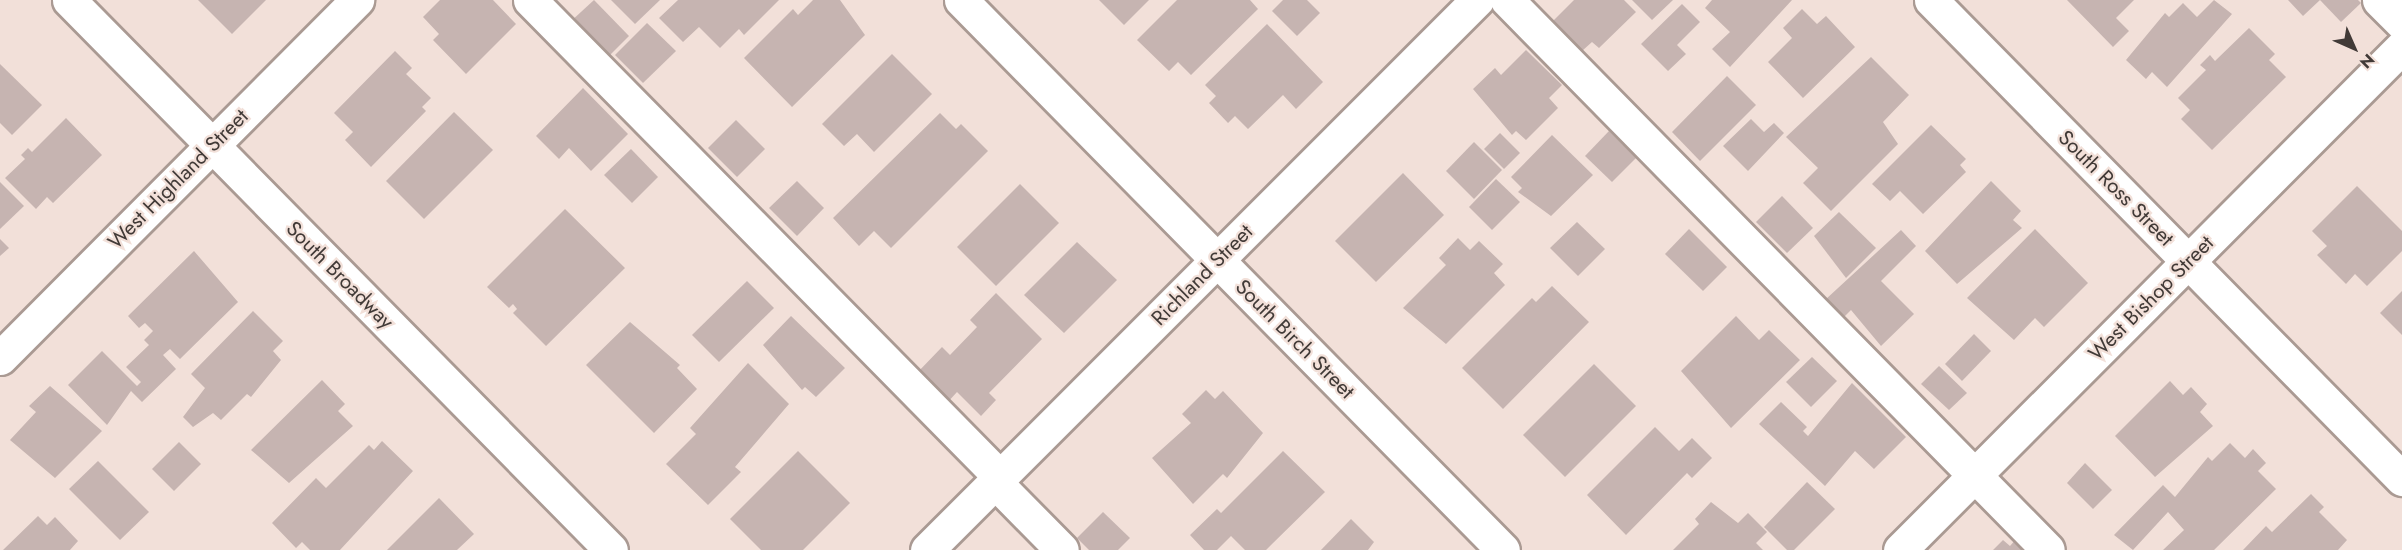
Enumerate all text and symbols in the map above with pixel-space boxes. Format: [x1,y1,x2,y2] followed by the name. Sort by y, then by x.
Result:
[2324,18,2384,78] north arrow
[2354,48,2380,74] text: N
[103,104,253,254] street label: West Highland Street
[2053,125,2179,251] street label: South Ross Street
[281,216,399,334] street label: South Broadway
[1146,219,1258,331] street label: Richland Street
[2083,230,2219,366] street label: West Bishop Street
[1230,274,1360,404] street label: South Birch Street

